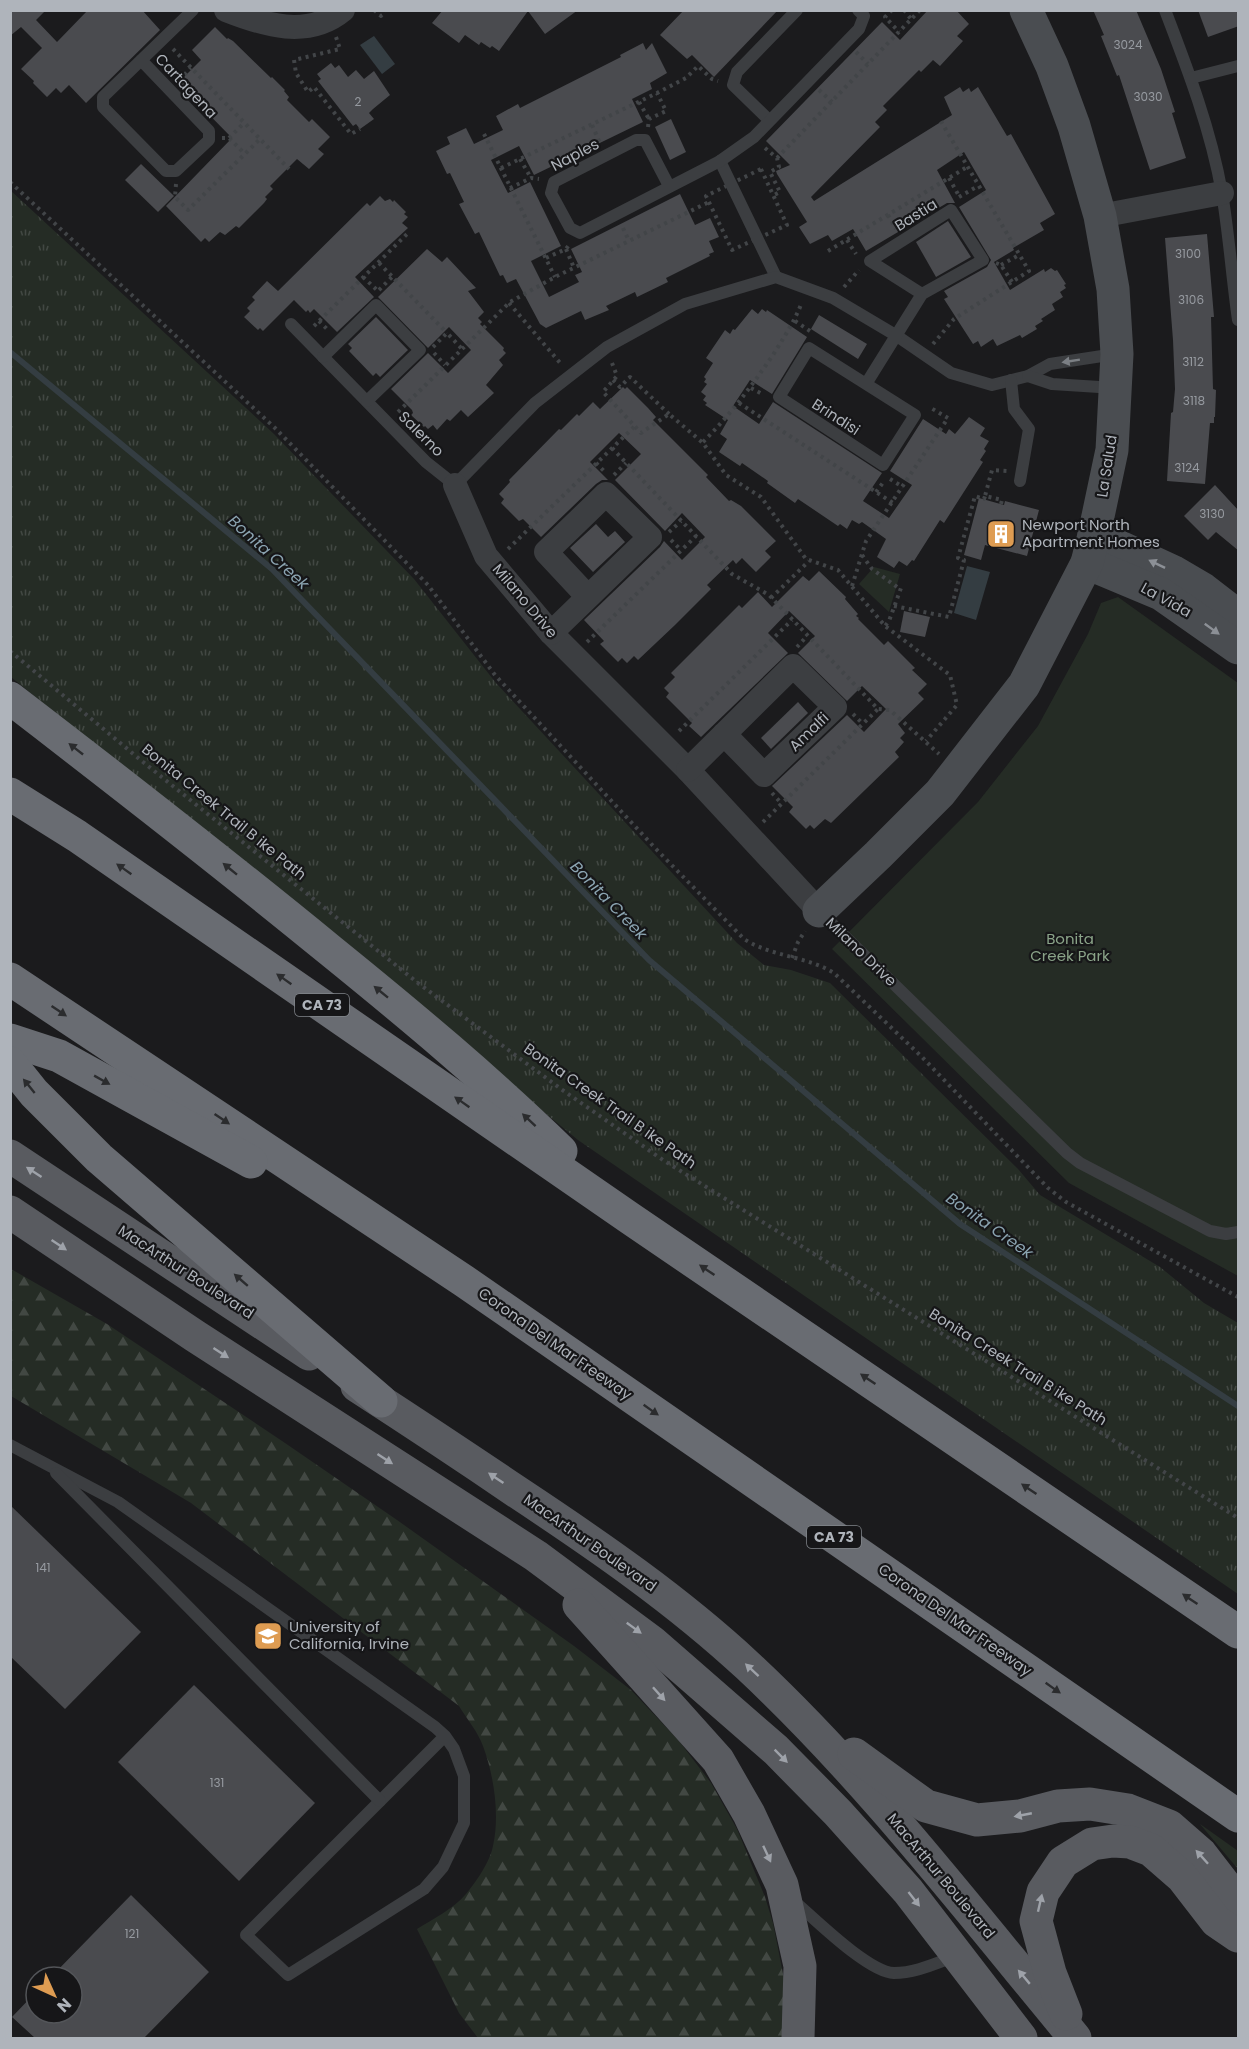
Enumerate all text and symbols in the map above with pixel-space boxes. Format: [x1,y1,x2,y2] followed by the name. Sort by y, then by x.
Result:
[1113,36,1143,53] house number: 3024
[151,48,222,123] street label: Cartagena
[1133,88,1163,105] house number: 3030
[355,93,362,110] house number: 2
[547,133,603,176] street label: Naples
[890,193,941,236] street label: Bastia
[1175,245,1201,262] house number: 3100
[1178,291,1204,308] house number: 3106
[1182,353,1204,370] house number: 3112
[1062,356,1081,365] one-way arrow
[1183,392,1205,409] house number: 3118
[808,393,864,440] street label: Brindisi
[394,406,449,461] street label: Salerno
[1091,433,1122,499] street label: La Salud
[1174,459,1200,476] house number: 3124
[1199,505,1225,522] house number: 3130
[223,510,315,596] water label: Bonita Creek
[1022,514,1160,552] place label: Newport North Apartment Homes
[985,518,1017,550] building icon: Newport North Apartment Homes
[488,559,563,642] street label: Milano Drive
[1148,560,1166,570] one-way arrow
[1137,577,1195,622] street label: La Vida
[1204,623,1220,635] one-way arrow
[784,707,833,756] street label: Amalfi
[138,739,311,885] street label: Bonita Creek Trail B ike Path
[69,743,85,755] one-way arrow
[565,856,653,946] water label: Bonita Creek
[222,862,238,875] one-way arrow
[116,863,132,875] one-way arrow
[821,912,901,991] street label: Milano Drive
[1030,928,1110,966] park label: Bonita Creek Park
[277,973,293,985] one-way arrow
[374,986,389,999] one-way arrow
[295,994,349,1016] road number: CA 73
[51,1006,68,1017] one-way arrow
[520,1038,701,1173] street label: Bonita Creek Trail B ike Path
[94,1075,111,1085] one-way arrow
[24,1079,36,1094] one-way arrow
[454,1097,470,1108] one-way arrow
[521,1113,536,1127] one-way arrow
[213,1114,230,1125] one-way arrow
[26,1167,42,1178] one-way arrow
[941,1187,1039,1265] water label: Bonita Creek
[114,1220,258,1323] street label: MacArthur Boulevard
[51,1239,67,1250] one-way arrow
[699,1264,715,1276] one-way arrow
[233,1274,249,1287] one-way arrow
[474,1282,637,1405] street label: Corona Del Mar Freeway
[925,1303,1111,1430] street label: Bonita Creek Trail B ike Path
[213,1347,230,1358] one-way arrow
[860,1374,876,1385] one-way arrow
[642,1404,658,1416] one-way arrow
[377,1453,393,1464] one-way arrow
[487,1472,504,1483] one-way arrow
[1022,1483,1038,1495] one-way arrow
[520,1489,661,1596] street label: MacArthur Boulevard
[807,1526,861,1548] road number: CA 73
[874,1558,1037,1681] street label: Corona Del Mar Freeway
[35,1559,51,1576] house number: 141
[1183,1593,1199,1605] one-way arrow
[289,1616,409,1654] place label: University of California, Irvine
[252,1620,284,1652] school or university icon: University of California, Irvine
[625,1622,641,1634] one-way arrow
[745,1664,760,1677] one-way arrow
[1045,1682,1061,1693] one-way arrow
[652,1686,665,1701] one-way arrow
[774,1748,788,1762] one-way arrow
[210,1774,224,1791] house number: 131
[883,1808,1000,1943] street label: MacArthur Boulevard
[1014,1811,1033,1820] one-way arrow
[763,1846,772,1863] one-way arrow
[1195,1849,1209,1864] one-way arrow
[907,1891,919,1906] one-way arrow
[1036,1893,1046,1912] one-way arrow
[125,1925,139,1942] house number: 121
[24,1965,84,2025] north arrow
[1018,1970,1031,1985] one-way arrow
[52,1993,77,2018] text: N

